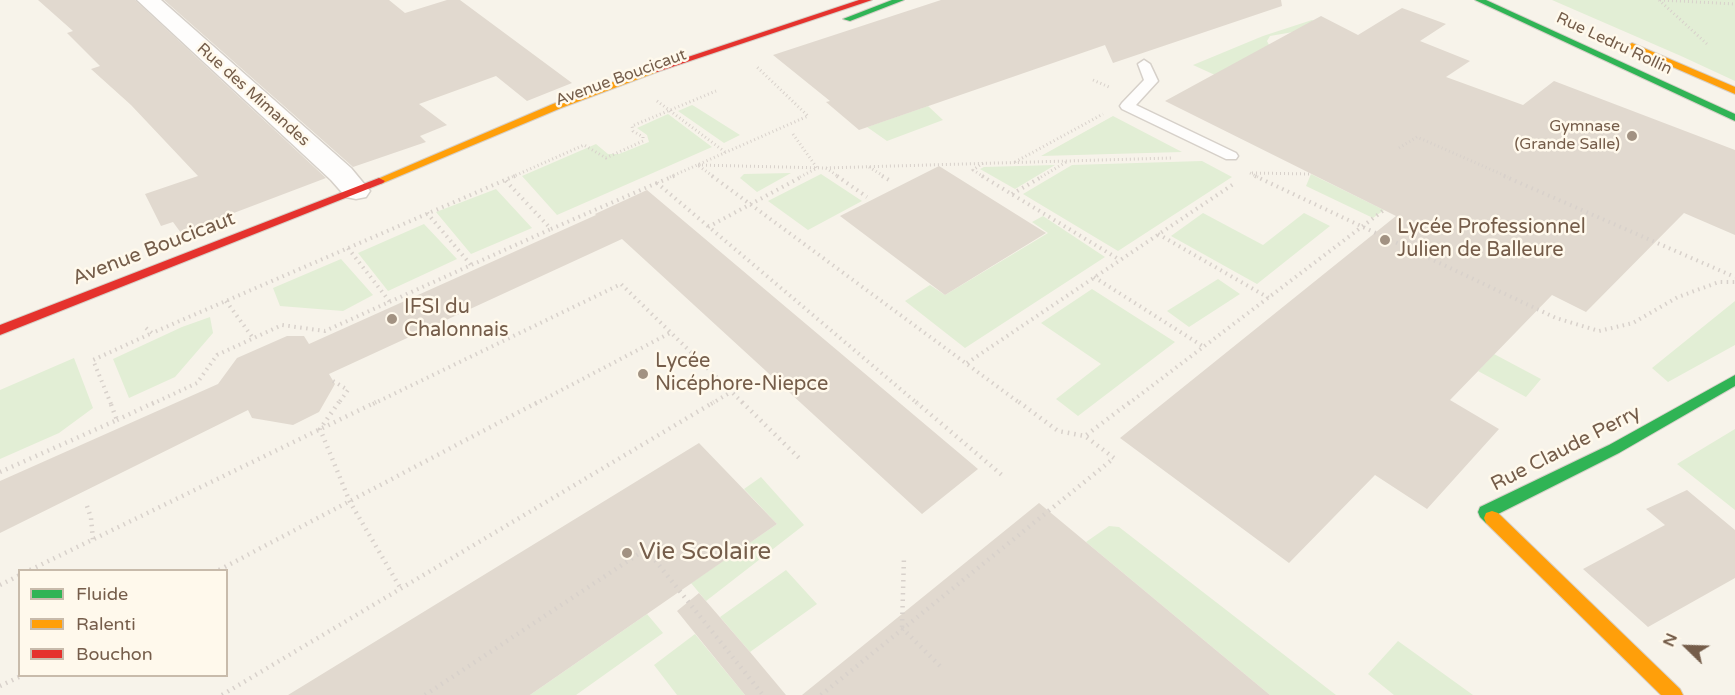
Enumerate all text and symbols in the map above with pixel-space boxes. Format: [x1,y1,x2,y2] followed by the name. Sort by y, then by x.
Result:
[1553,9,1675,79] street label: Rue Ledru Rollin
[193,39,313,151] street label: Rue des Mimandes
[553,45,689,111] street label: Avenue Boucicaut
[1515,117,1620,155] place label: Gymnase (Grande Salle)
[1625,129,1639,143] marker: Gymnase (Grande Salle)
[69,207,239,291] street label: Avenue Boucicaut
[1397,216,1586,263] place label: Lycée Professionnel Julien de Balleure
[1378,233,1392,247] marker: Lycée Professionnel Julien de Balleure
[404,296,509,343] place label: IFSI du Chalonnais
[385,312,399,326] marker: IFSI du Chalonnais
[655,350,828,397] place label: Lycée Nicéphore-Niepce
[636,367,650,381] marker: Lycée Nicéphore-Niepce
[1487,401,1645,497] street label: Rue Claude Perry
[639,539,771,567] place label: Vie Scolaire
[620,546,634,560] marker: Vie Scolaire
[18,569,228,677] legend
[76,583,128,605] text: Fluide
[76,613,136,635] text: Ralenti
[1657,617,1717,677] north arrow
[1659,630,1682,650] text: N
[76,643,153,665] text: Bouchon

